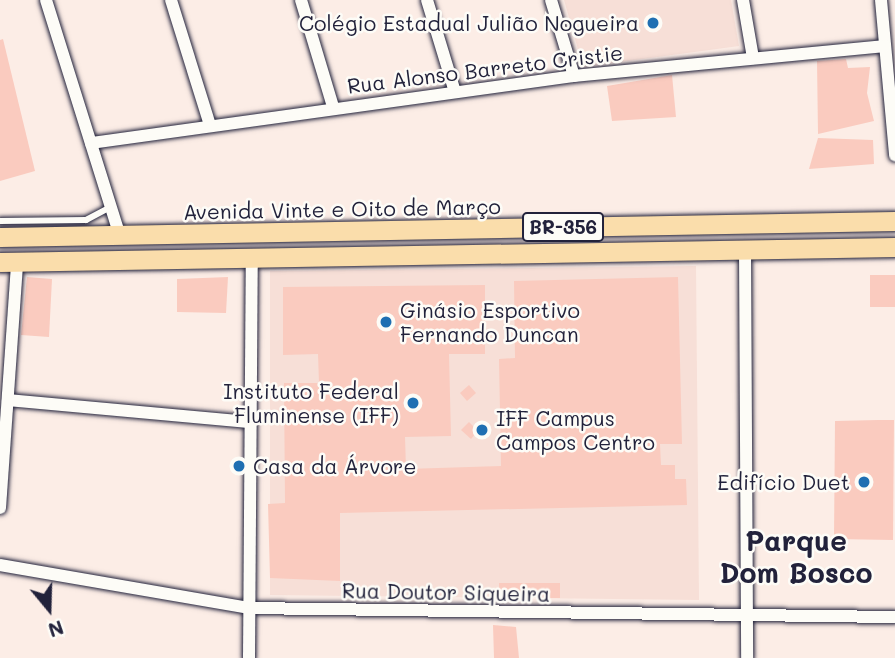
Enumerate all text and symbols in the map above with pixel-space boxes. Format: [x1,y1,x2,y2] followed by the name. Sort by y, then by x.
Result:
[299,10,639,36] place label: Colégio Estadual Julião Nogueira
[645,15,661,31] marker: Colégio Estadual Julião Nogueira
[346,40,624,98] street label: Rua Alonso Barreto Cristie
[183,194,501,224] street label: Avenida Vinte e Oito de Março
[521,212,605,243] road number: BR-356
[400,297,580,347] place label: Ginásio Esportivo Fernando Duncan
[378,314,394,330] marker: Ginásio Esportivo Fernando Duncan
[223,378,399,428] place label: Instituto Federal Fluminense (IFF)
[405,395,421,411] marker: Instituto Federal Fluminense (IFF)
[496,405,655,455] place label: IFF Campus Campos Centro
[474,422,490,438] marker: IFF Campus Campos Centro
[253,453,416,479] place label: Casa da Árvore
[231,458,247,474] marker: Casa da Árvore
[717,469,850,495] place label: Edifício Duet
[856,474,872,490] marker: Edifício Duet
[719,523,873,589] district label: Parque Dom Bosco
[14,574,84,644] north arrow
[342,578,550,606] street label: Rua Doutor Siqueira
[45,615,67,643] text: N

